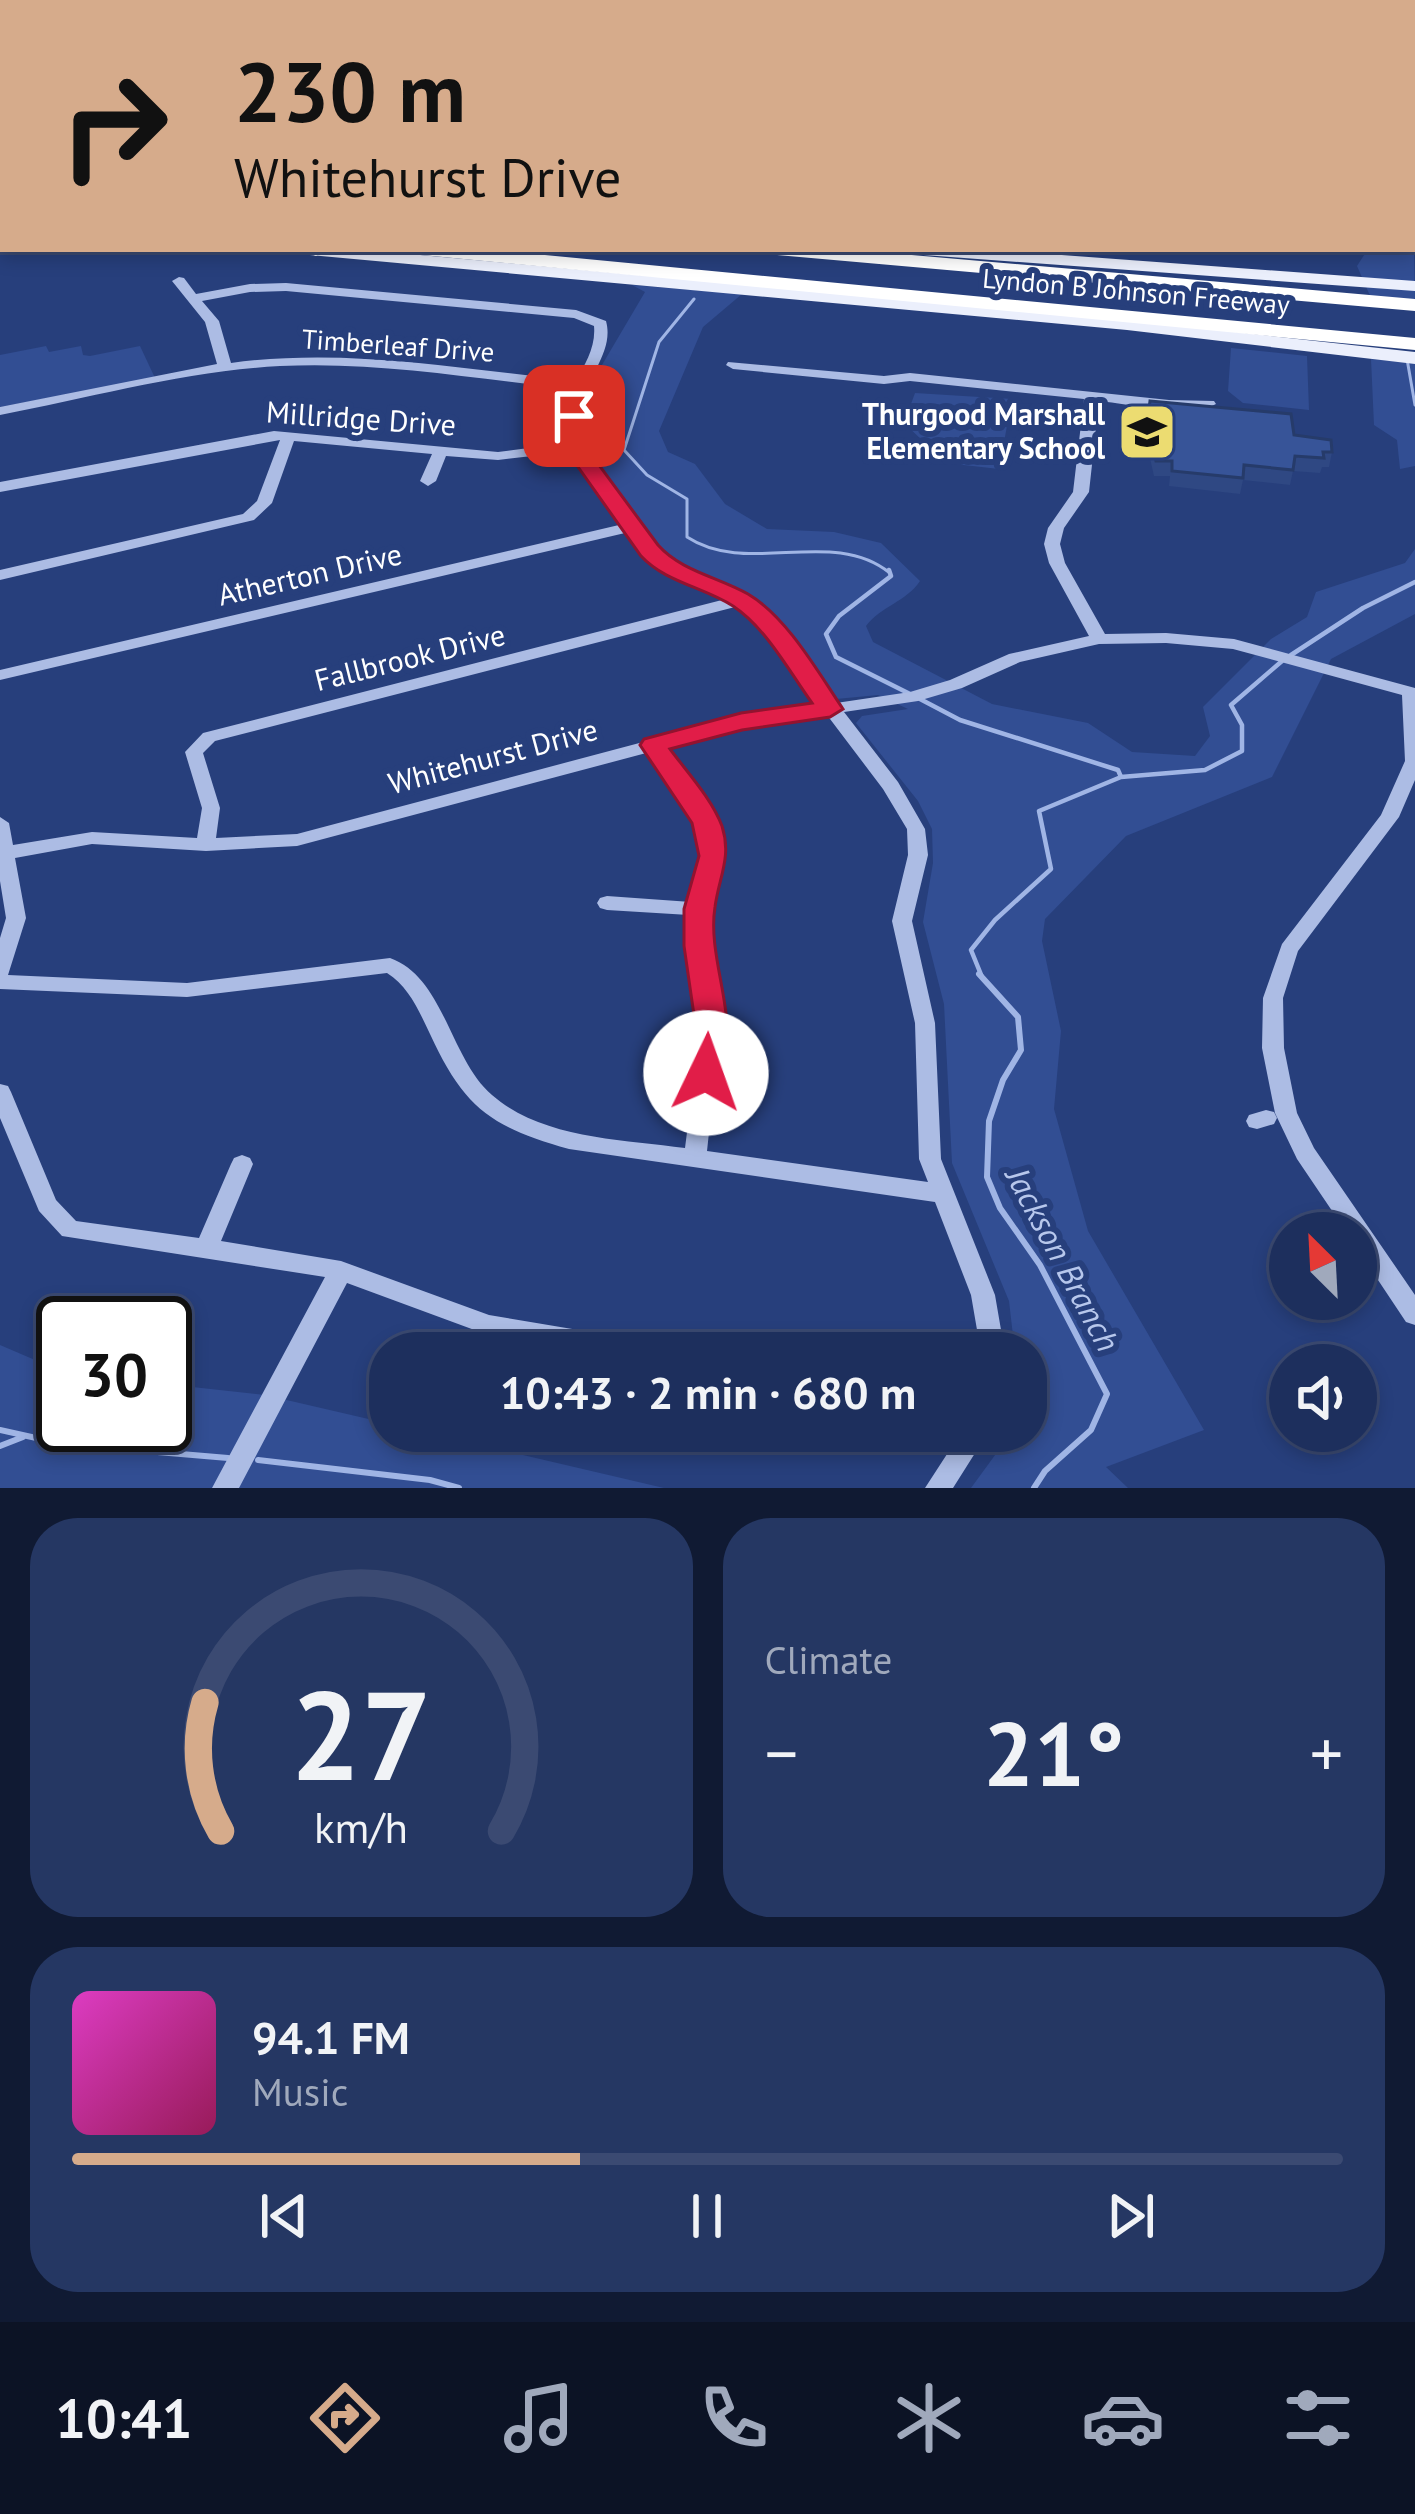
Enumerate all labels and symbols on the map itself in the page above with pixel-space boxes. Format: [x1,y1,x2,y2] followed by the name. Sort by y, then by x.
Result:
[981,261,1291,321] street label: Lyndon B Johnson Freeway
[301,321,495,369] street label: Timberleaf Drive
[523,365,625,467] pin
[265,391,457,444] street label: Millridge Drive
[862,394,1105,467] place label: Thurgood Marshall Elementary School
[1116,401,1178,463] school or university icon: Thurgood Marshall Elementary School
[214,533,405,614] street label: Atherton Drive
[310,614,509,699] street label: Fallbrook Drive
[384,709,602,802] street label: Whitehurst Drive
[643,1010,769,1136] position arrow
[995,1156,1130,1359] water label: Jackson Branch
[1269,1212,1377,1320] north arrow
[36,1296,192,1452] speed limit sign: 30

